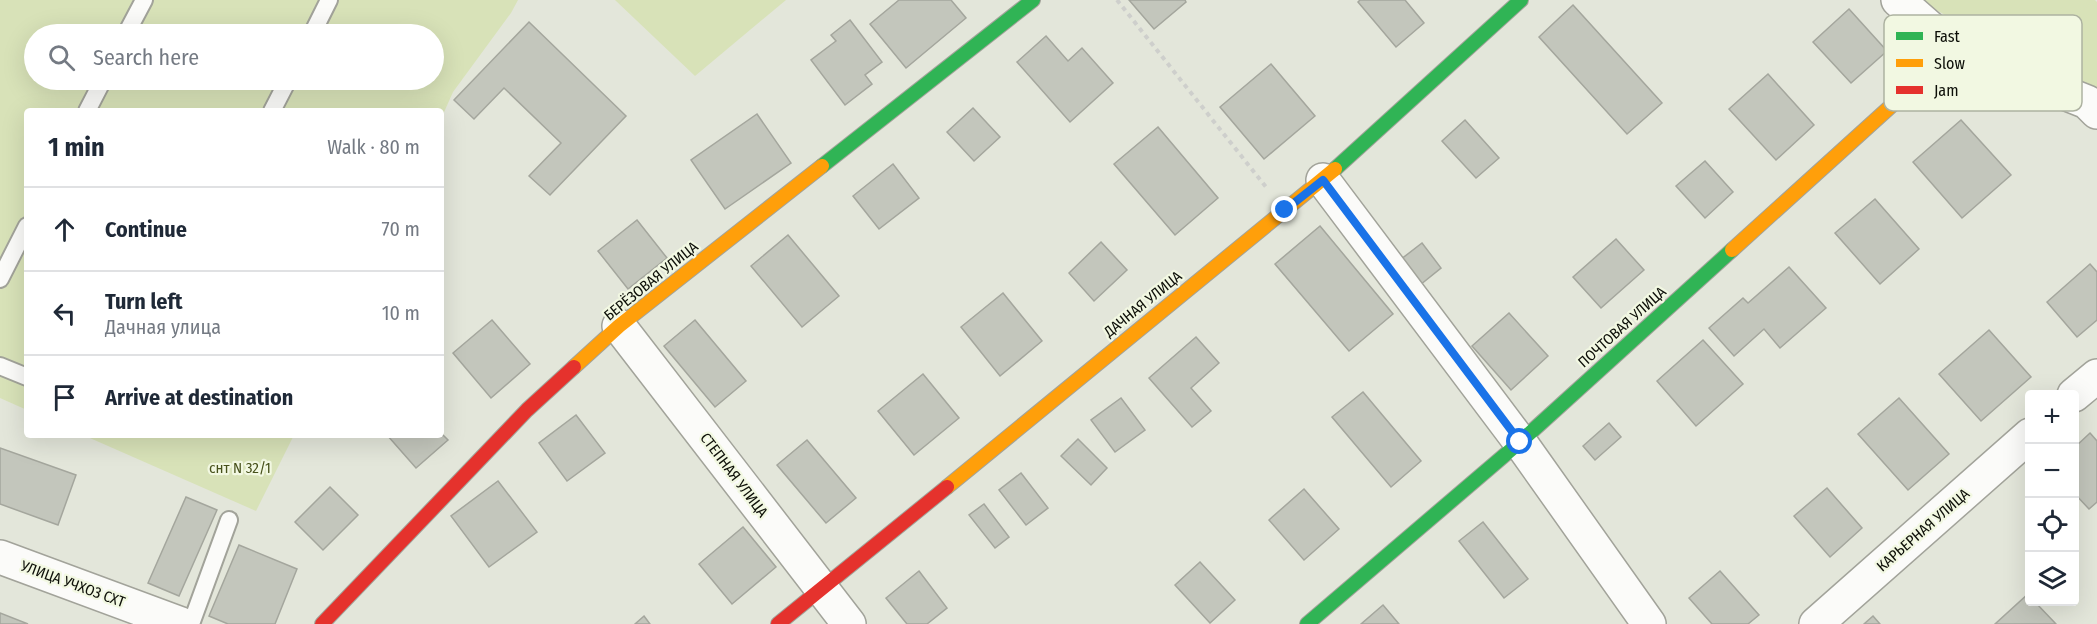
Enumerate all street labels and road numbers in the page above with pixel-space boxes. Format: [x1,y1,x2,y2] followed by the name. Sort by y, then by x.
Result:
[600,238,702,324] street label: БЕРЁЗОВАЯ УЛИЦА
[1100,267,1186,341] street label: ДАЧНАЯ УЛИЦА
[1574,283,1670,371] street label: ПОЧТОВАЯ УЛИЦА
[696,429,772,521] street label: СТЕПНАЯ УЛИЦА
[1873,485,1973,575] street label: КАРЬЕРНАЯ УЛИЦА
[17,556,128,611] street label: УЛИЦА УЧХОЗ СХТ

